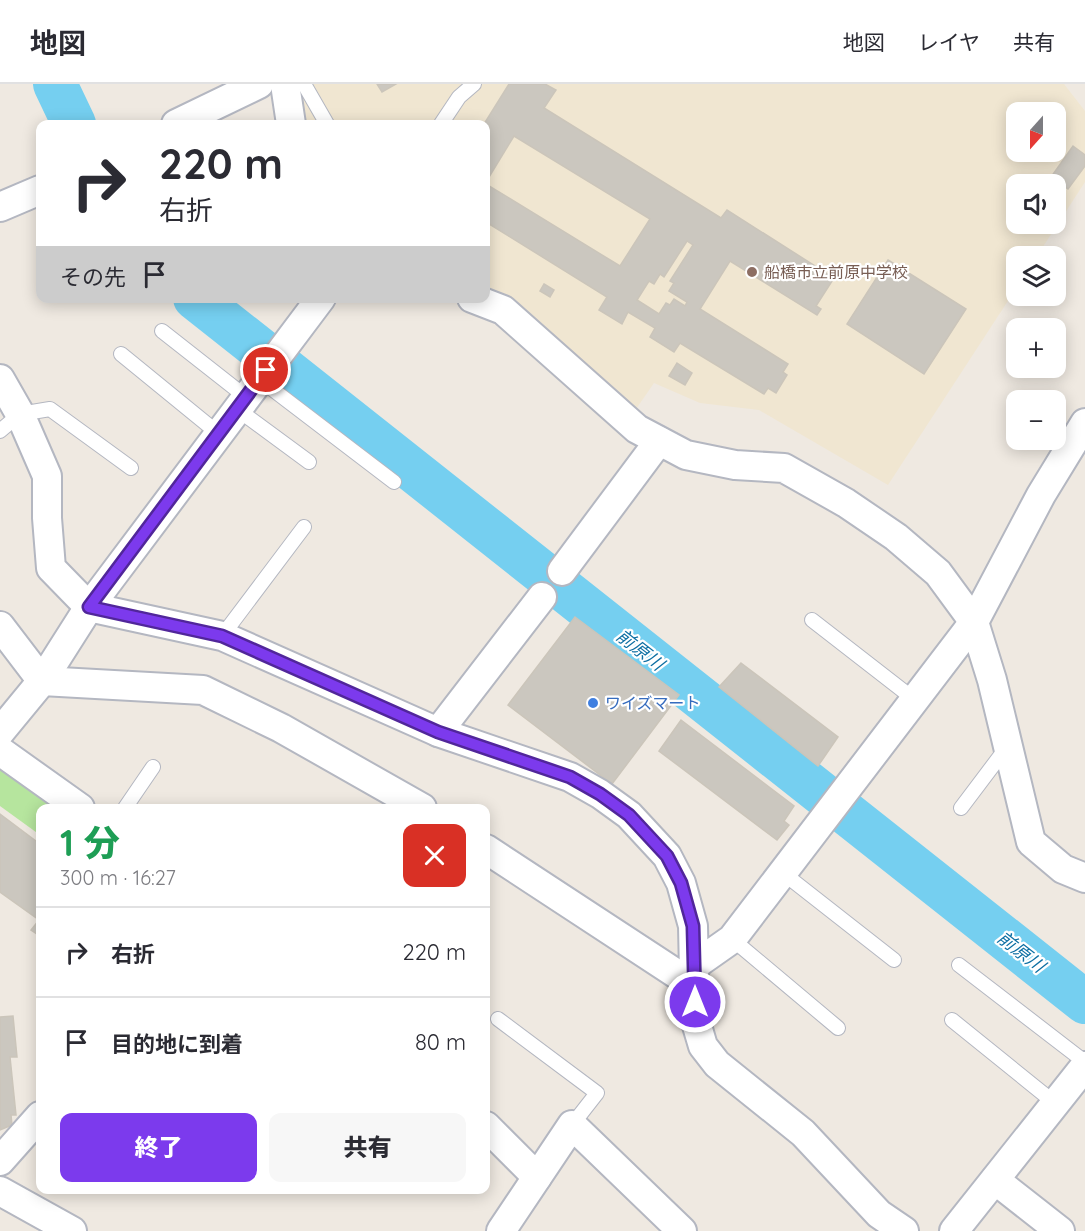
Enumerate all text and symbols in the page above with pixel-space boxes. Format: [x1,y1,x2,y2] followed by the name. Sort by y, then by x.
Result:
[30,25,86,60] text: 地図
[843,29,885,55] text: 地図
[918,29,980,55] text: レイヤ
[1013,29,1055,55] text: 共有
[1006,102,1066,162] north arrow
[1006,102,1066,450] map controls
[159,137,283,190] text: 220 m
[60,144,138,222] icon: right
[1006,174,1066,234] button: sound
[159,193,213,227] text: 右折
[1006,246,1066,306] button: layers
[138,258,171,291] icon: arrive
[764,262,908,282] place label: 船橋市立前原中学校
[60,263,126,291] text: その先
[745,265,759,279] marker: 船橋市立前原中学校
[1006,318,1066,378] button: +
[240,344,291,395] pin
[249,353,282,386] icon: arrive
[1006,390,1066,450] button: −
[612,624,670,677] water label: 前原川
[605,693,701,713] place label: ワイズマート
[586,696,600,710] marker: ワイズマート
[60,820,120,865] text: 1 分
[403,824,466,887] button: close
[60,865,176,890] text: 300 m · 16:27
[993,926,1051,979] water label: 前原川
[60,936,93,969] icon: right
[402,938,466,966] text: 220 m
[111,940,155,968] text: 右折
[663,970,727,1034] position arrow
[60,1026,93,1059] icon: arrive
[415,1028,466,1056] text: 80 m
[111,1030,243,1058] text: 目的地に到着
[60,1113,257,1182] button: 終了
[269,1113,466,1182] button: 共有

